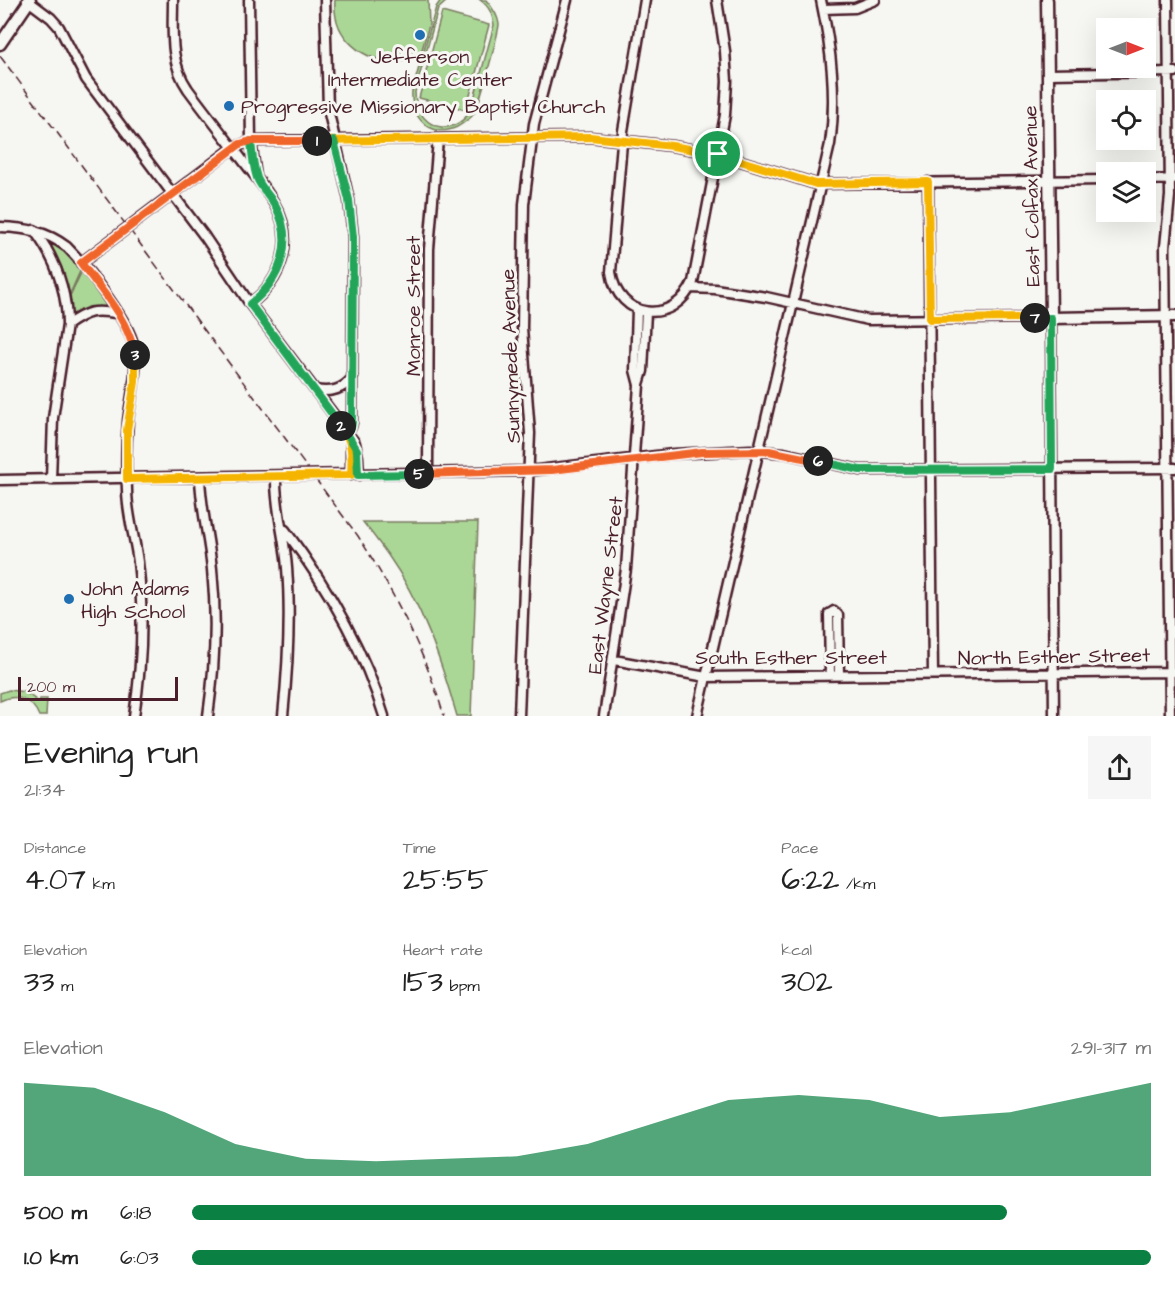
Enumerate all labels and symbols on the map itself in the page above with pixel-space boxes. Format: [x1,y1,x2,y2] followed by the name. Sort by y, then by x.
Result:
[1096,18,1156,78] north arrow
[413,28,427,42] marker: Jefferson Intermediate Center
[328,43,512,94] place label: Jefferson Intermediate Center
[241,93,605,122] place label: Progressive Missionary Baptist Church
[222,99,236,113] marker: Progressive Missionary Baptist Church
[1016,105,1048,287] street label: East Colfax Avenue
[302,126,332,156] pin: 1
[692,128,743,179] pin
[400,236,428,376] street label: Monroe Street
[494,268,529,444] street label: Sunnymede Avenue
[1020,303,1050,333] pin: 7
[120,340,150,370] pin: 3
[326,411,356,441] pin: 2
[803,446,833,476] pin: 6
[404,459,434,489] pin: 5
[581,495,632,676] street label: East Wayne Street
[81,575,190,627] place label: John Adams High School
[62,592,76,606] marker: John Adams High School
[958,641,1150,673] street label: North Esther Street
[695,644,887,672] street label: South Esther Street
[18,674,178,702] scale bar

